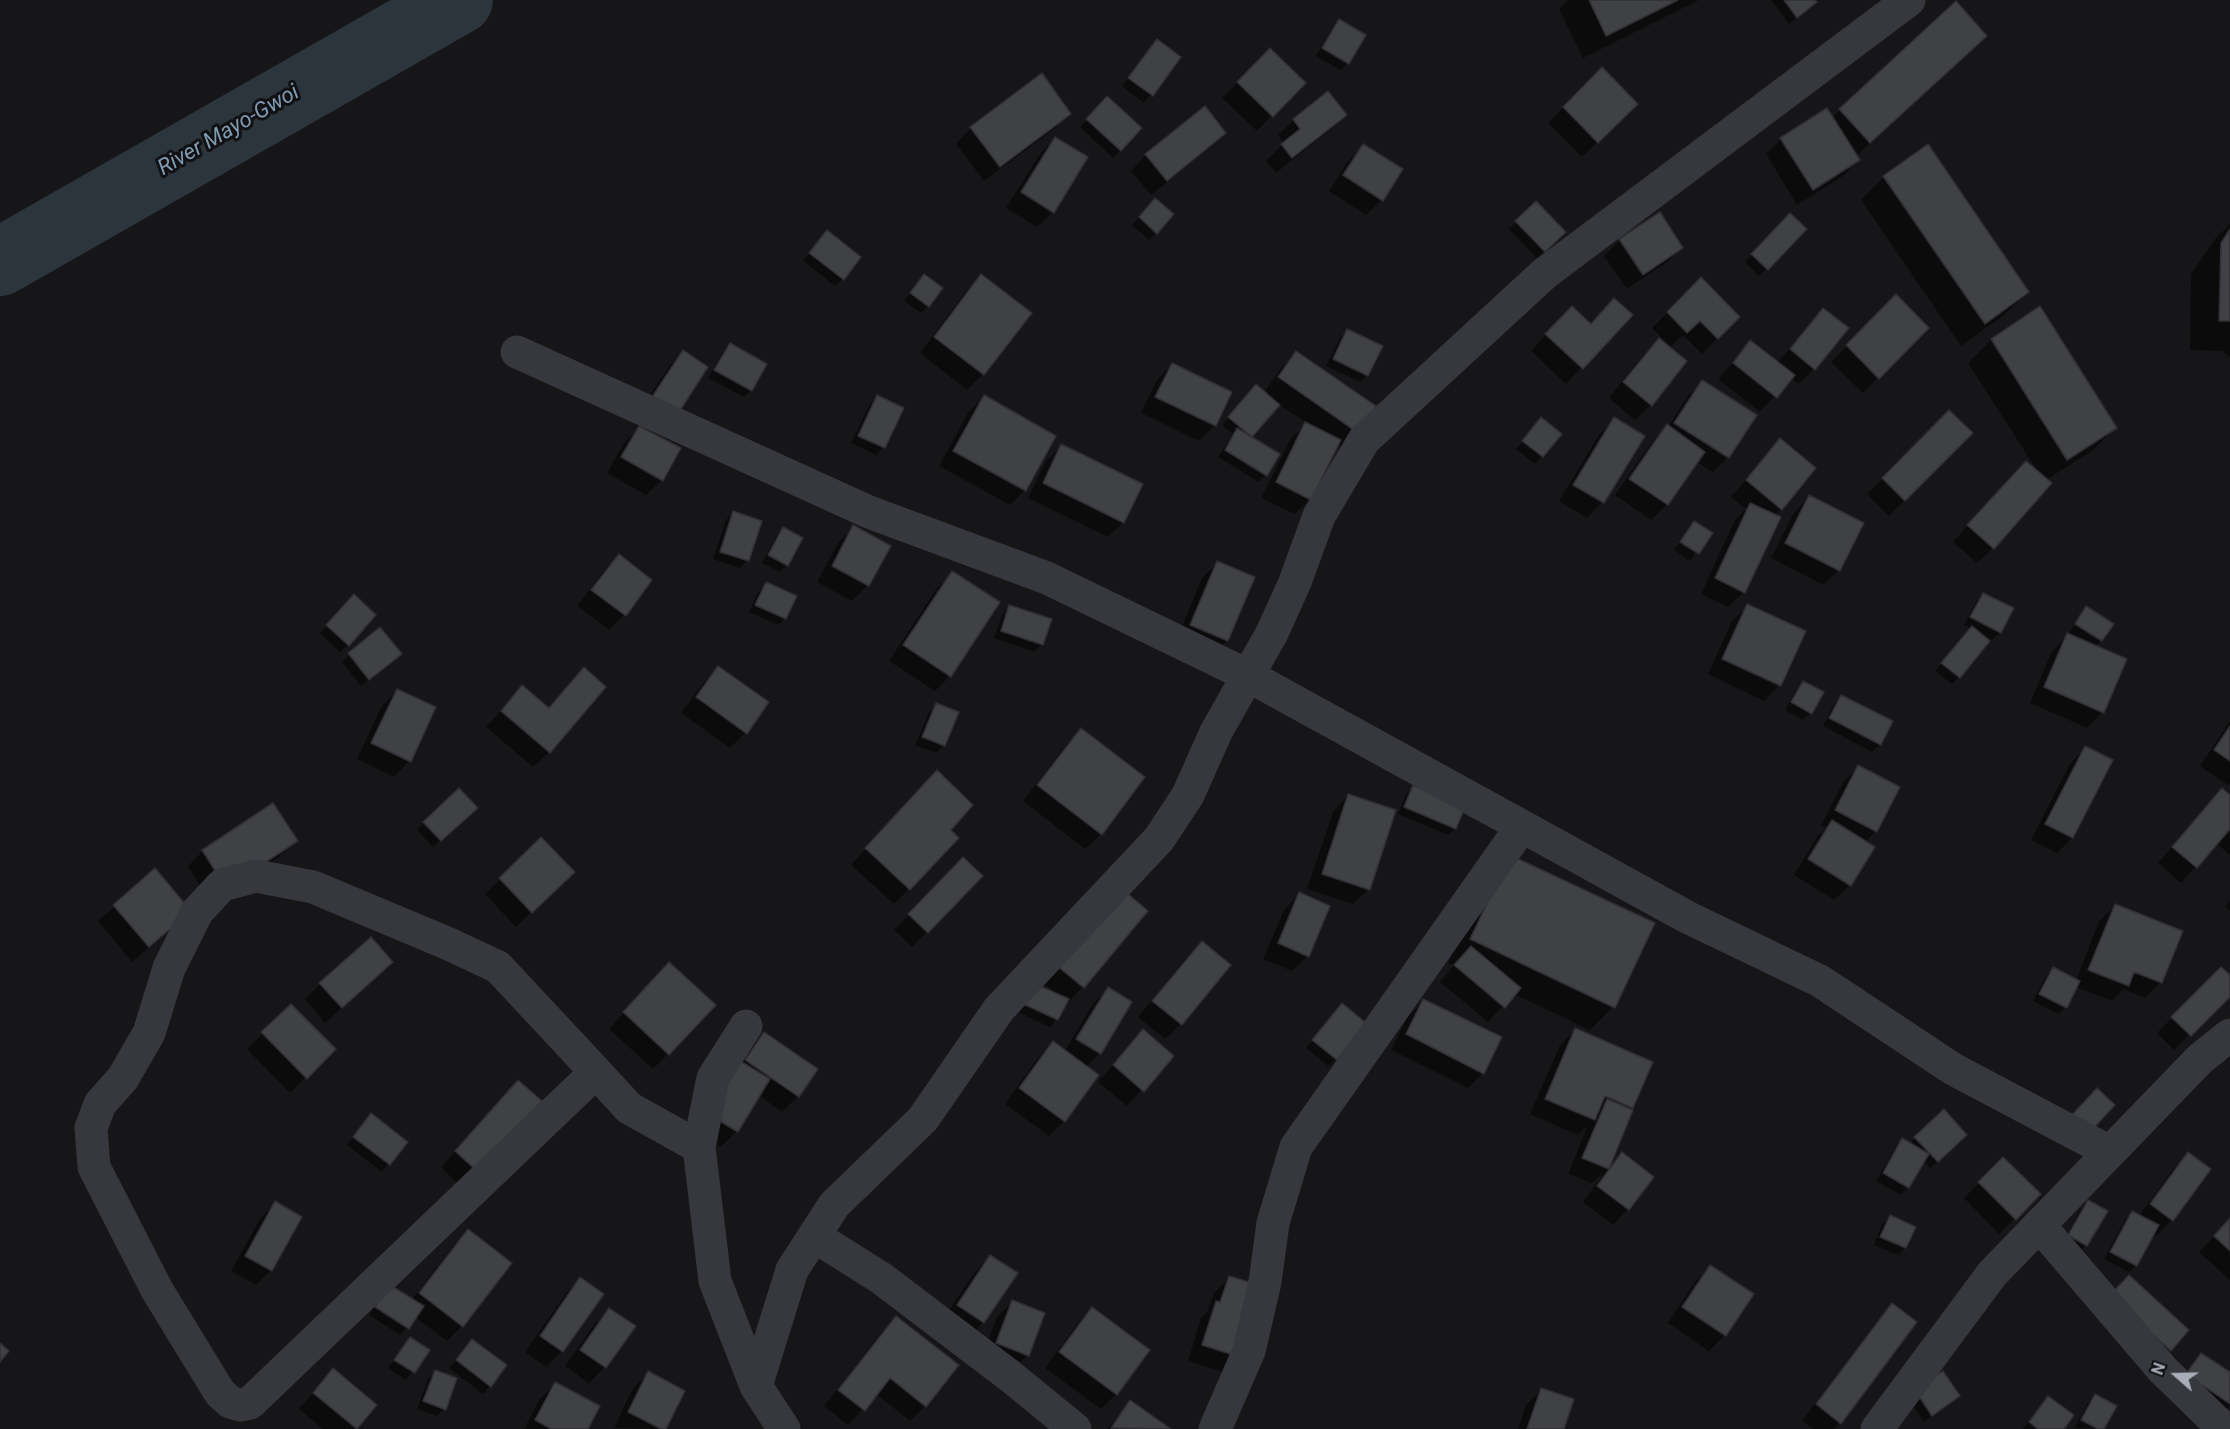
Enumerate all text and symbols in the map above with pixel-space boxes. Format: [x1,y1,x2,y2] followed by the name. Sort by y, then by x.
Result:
[154,80,304,182] water label: River Mayo-Gwoi
[2146,1345,2206,1405] north arrow
[2148,1360,2169,1377] text: N

